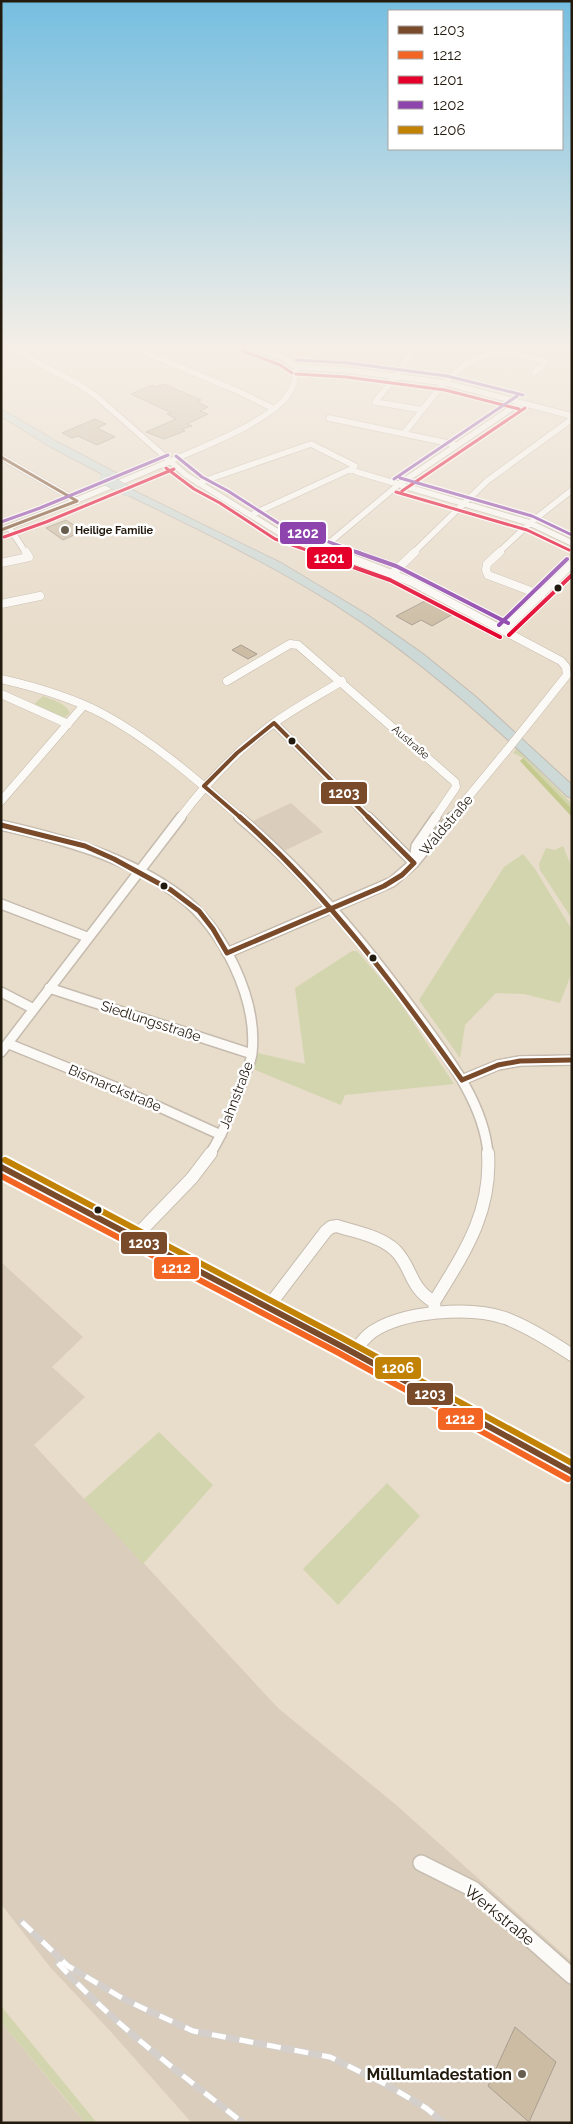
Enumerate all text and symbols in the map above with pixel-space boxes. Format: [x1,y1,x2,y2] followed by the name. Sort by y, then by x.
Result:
[388,10,563,150] legend
[433,21,464,39] text: 1203
[433,46,462,64] text: 1212
[433,71,463,89] text: 1201
[433,96,464,114] text: 1202
[433,121,465,139] text: 1206
[279,521,327,545] line badge: 1202
[59,524,71,536] marker: Heilige Familie
[75,524,153,537] place label: Heilige Familie
[287,525,319,541] text: 1202
[306,546,353,570] line badge: 1201
[314,550,344,566] text: 1201
[553,583,563,593] unlabelled marker
[389,723,432,762] street label: Austraße
[287,736,297,746] unlabelled marker
[320,781,368,805] line badge: 1203
[328,785,360,801] text: 1203
[416,792,476,858] street label: Waldstraße
[159,881,169,891] unlabelled marker
[368,953,378,963] unlabelled marker
[99,997,203,1045] street label: Siedlungsstraße
[216,1059,256,1131] street label: Jahnstraße
[66,1061,164,1115] street label: Bismarckstraße
[93,1205,103,1215] unlabelled marker
[120,1231,168,1255] line badge: 1203
[128,1235,160,1251] text: 1203
[153,1256,200,1280] line badge: 1212
[161,1260,191,1276] text: 1212
[374,1356,422,1380] line badge: 1206
[382,1360,414,1376] text: 1206
[406,1382,454,1406] line badge: 1203
[414,1386,446,1402] text: 1203
[437,1407,484,1431] line badge: 1212
[445,1411,475,1427] text: 1212
[461,1881,539,1949] street label: Werkstraße
[366,2065,512,2084] place label: Müllumladestation
[516,2068,528,2080] marker: Müllumladestation

